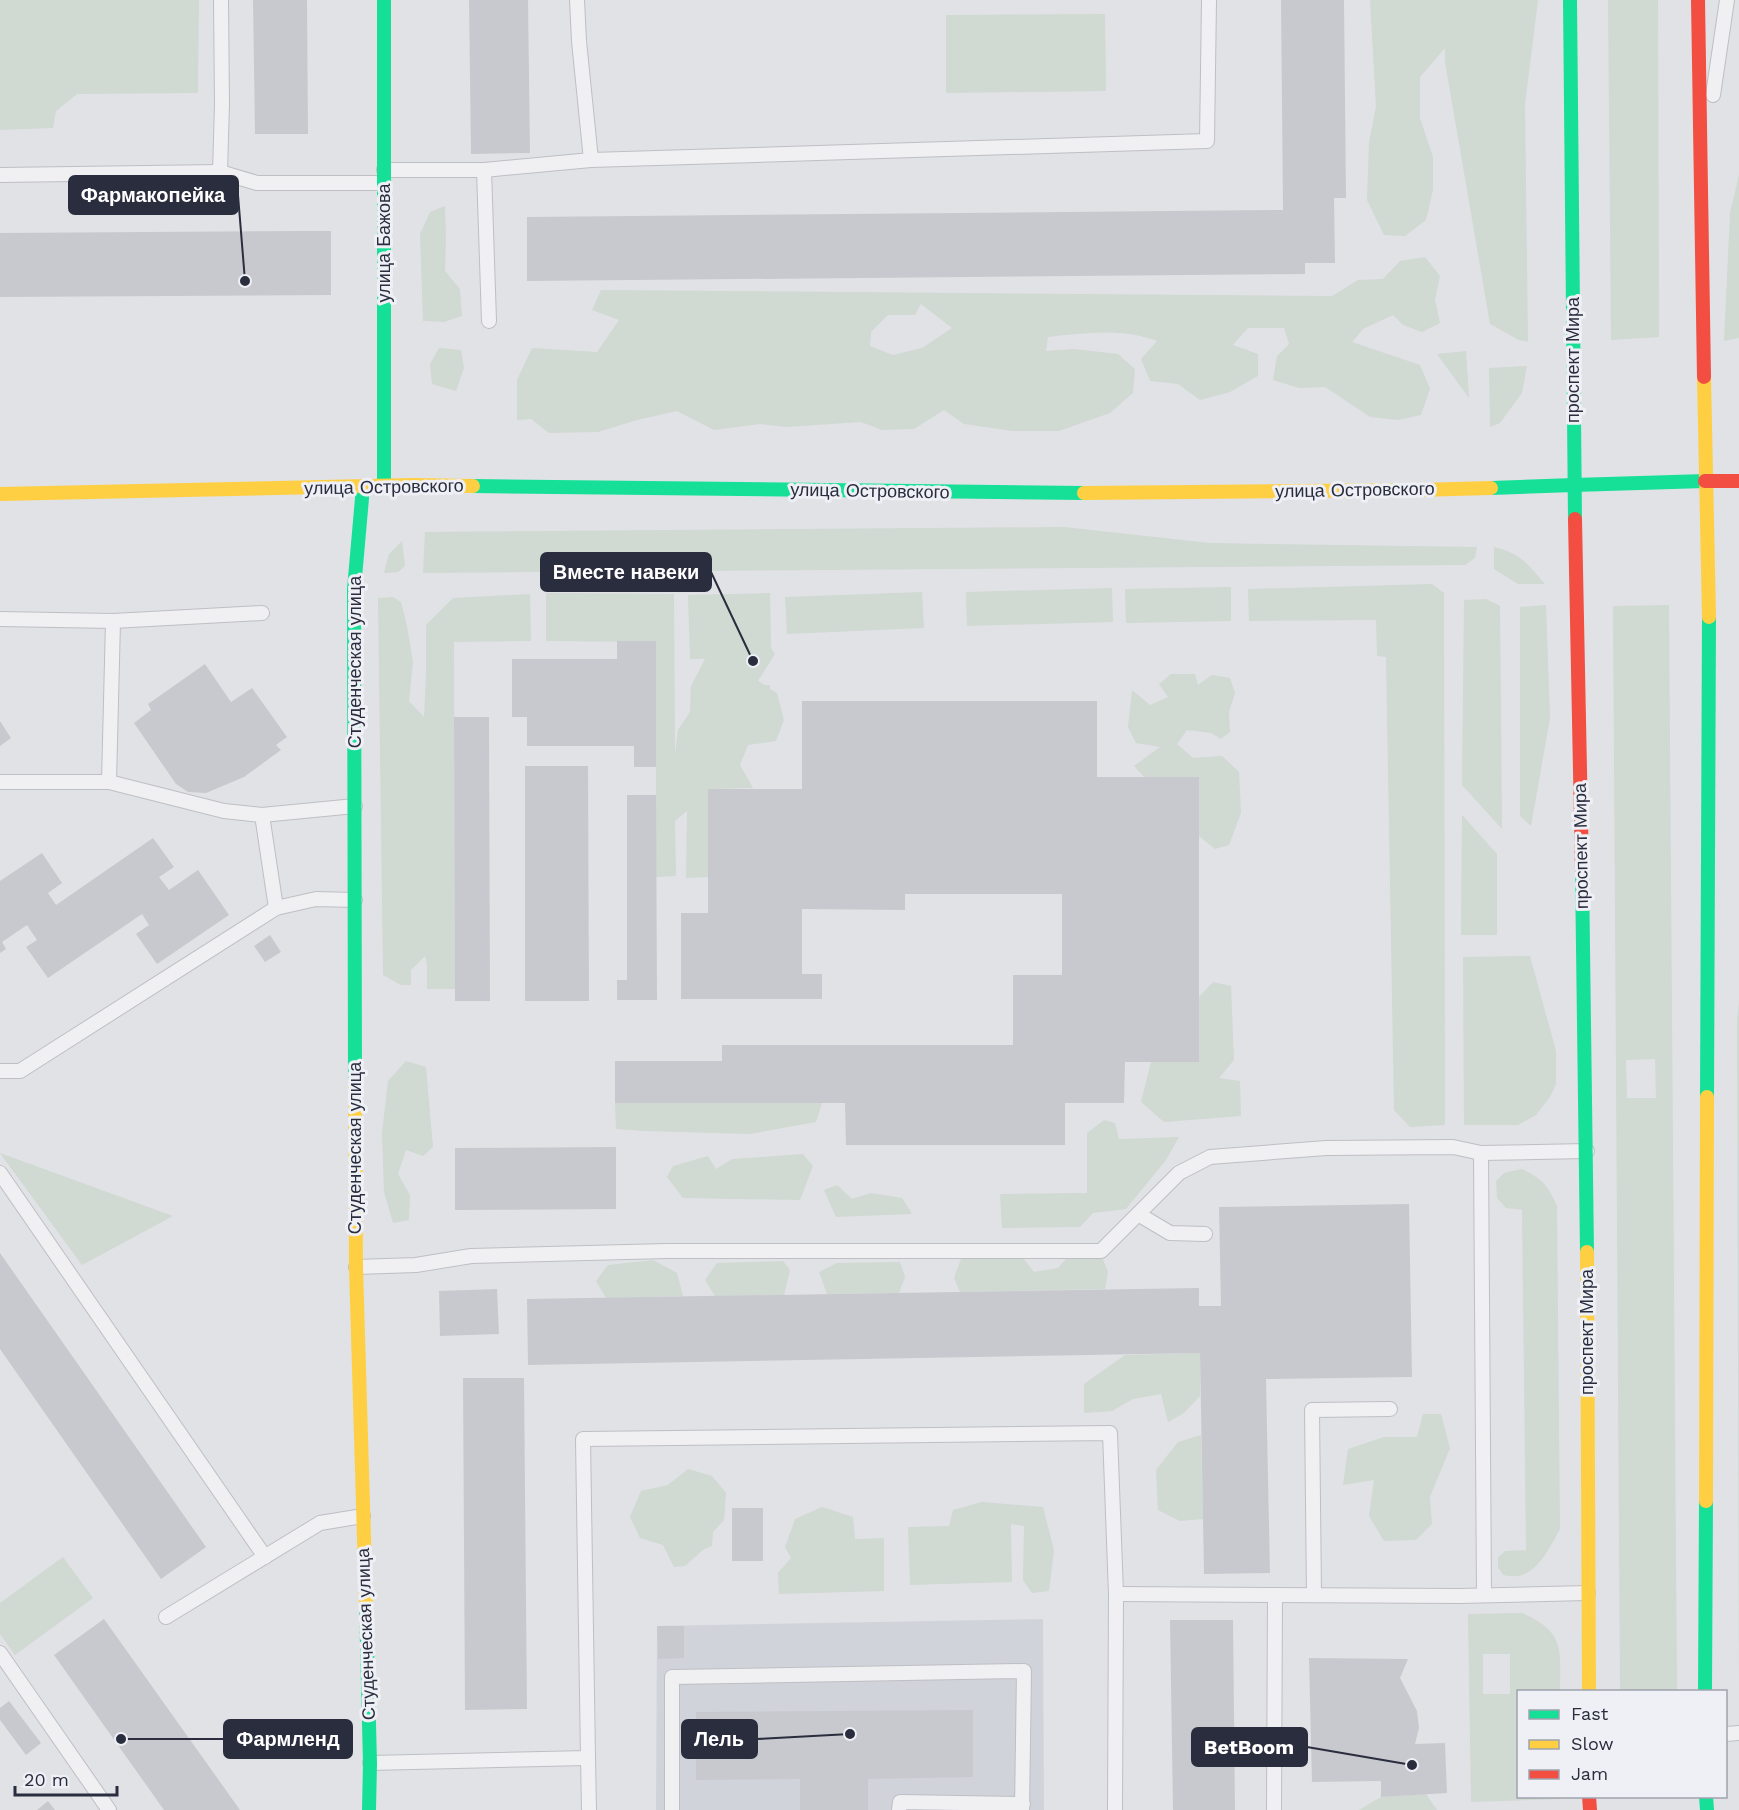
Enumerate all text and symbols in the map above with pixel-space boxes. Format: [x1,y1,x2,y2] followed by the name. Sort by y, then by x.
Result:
[69,176,238,214] callout: Фармакопейка
[81,183,226,207] text: Фармакопейка
[373,183,394,302] street label: улица Бажова
[1562,296,1583,423] street label: проспект Мира
[304,475,464,498] street label: улица Островского
[1275,478,1435,501] street label: улица Островского
[790,479,950,502] street label: улица Островского
[541,553,711,591] callout: Вместе навеки
[553,560,699,584] text: Вместе навеки
[344,575,365,748] street label: Студенческая улица
[1569,782,1592,909] street label: проспект Мира
[344,1061,365,1234] street label: Студенческая улица
[1576,1268,1597,1395] street label: проспект Мира
[352,1547,379,1721] street label: Студенческая улица
[1517,1690,1727,1798] legend
[1571,1703,1609,1724] text: Fast
[224,1720,352,1758] callout: Фармленд
[682,1720,757,1758] callout: Лель
[236,1727,340,1751] text: Фармленд
[694,1727,744,1751] text: Лель
[1192,1728,1307,1766] callout: BetBoom
[1571,1733,1614,1754] text: Slow
[1204,1735,1294,1759] text: BetBoom
[15,1759,117,1797] scale bar
[1571,1763,1608,1784] text: Jam
[24,1769,69,1790] text: 20 m

